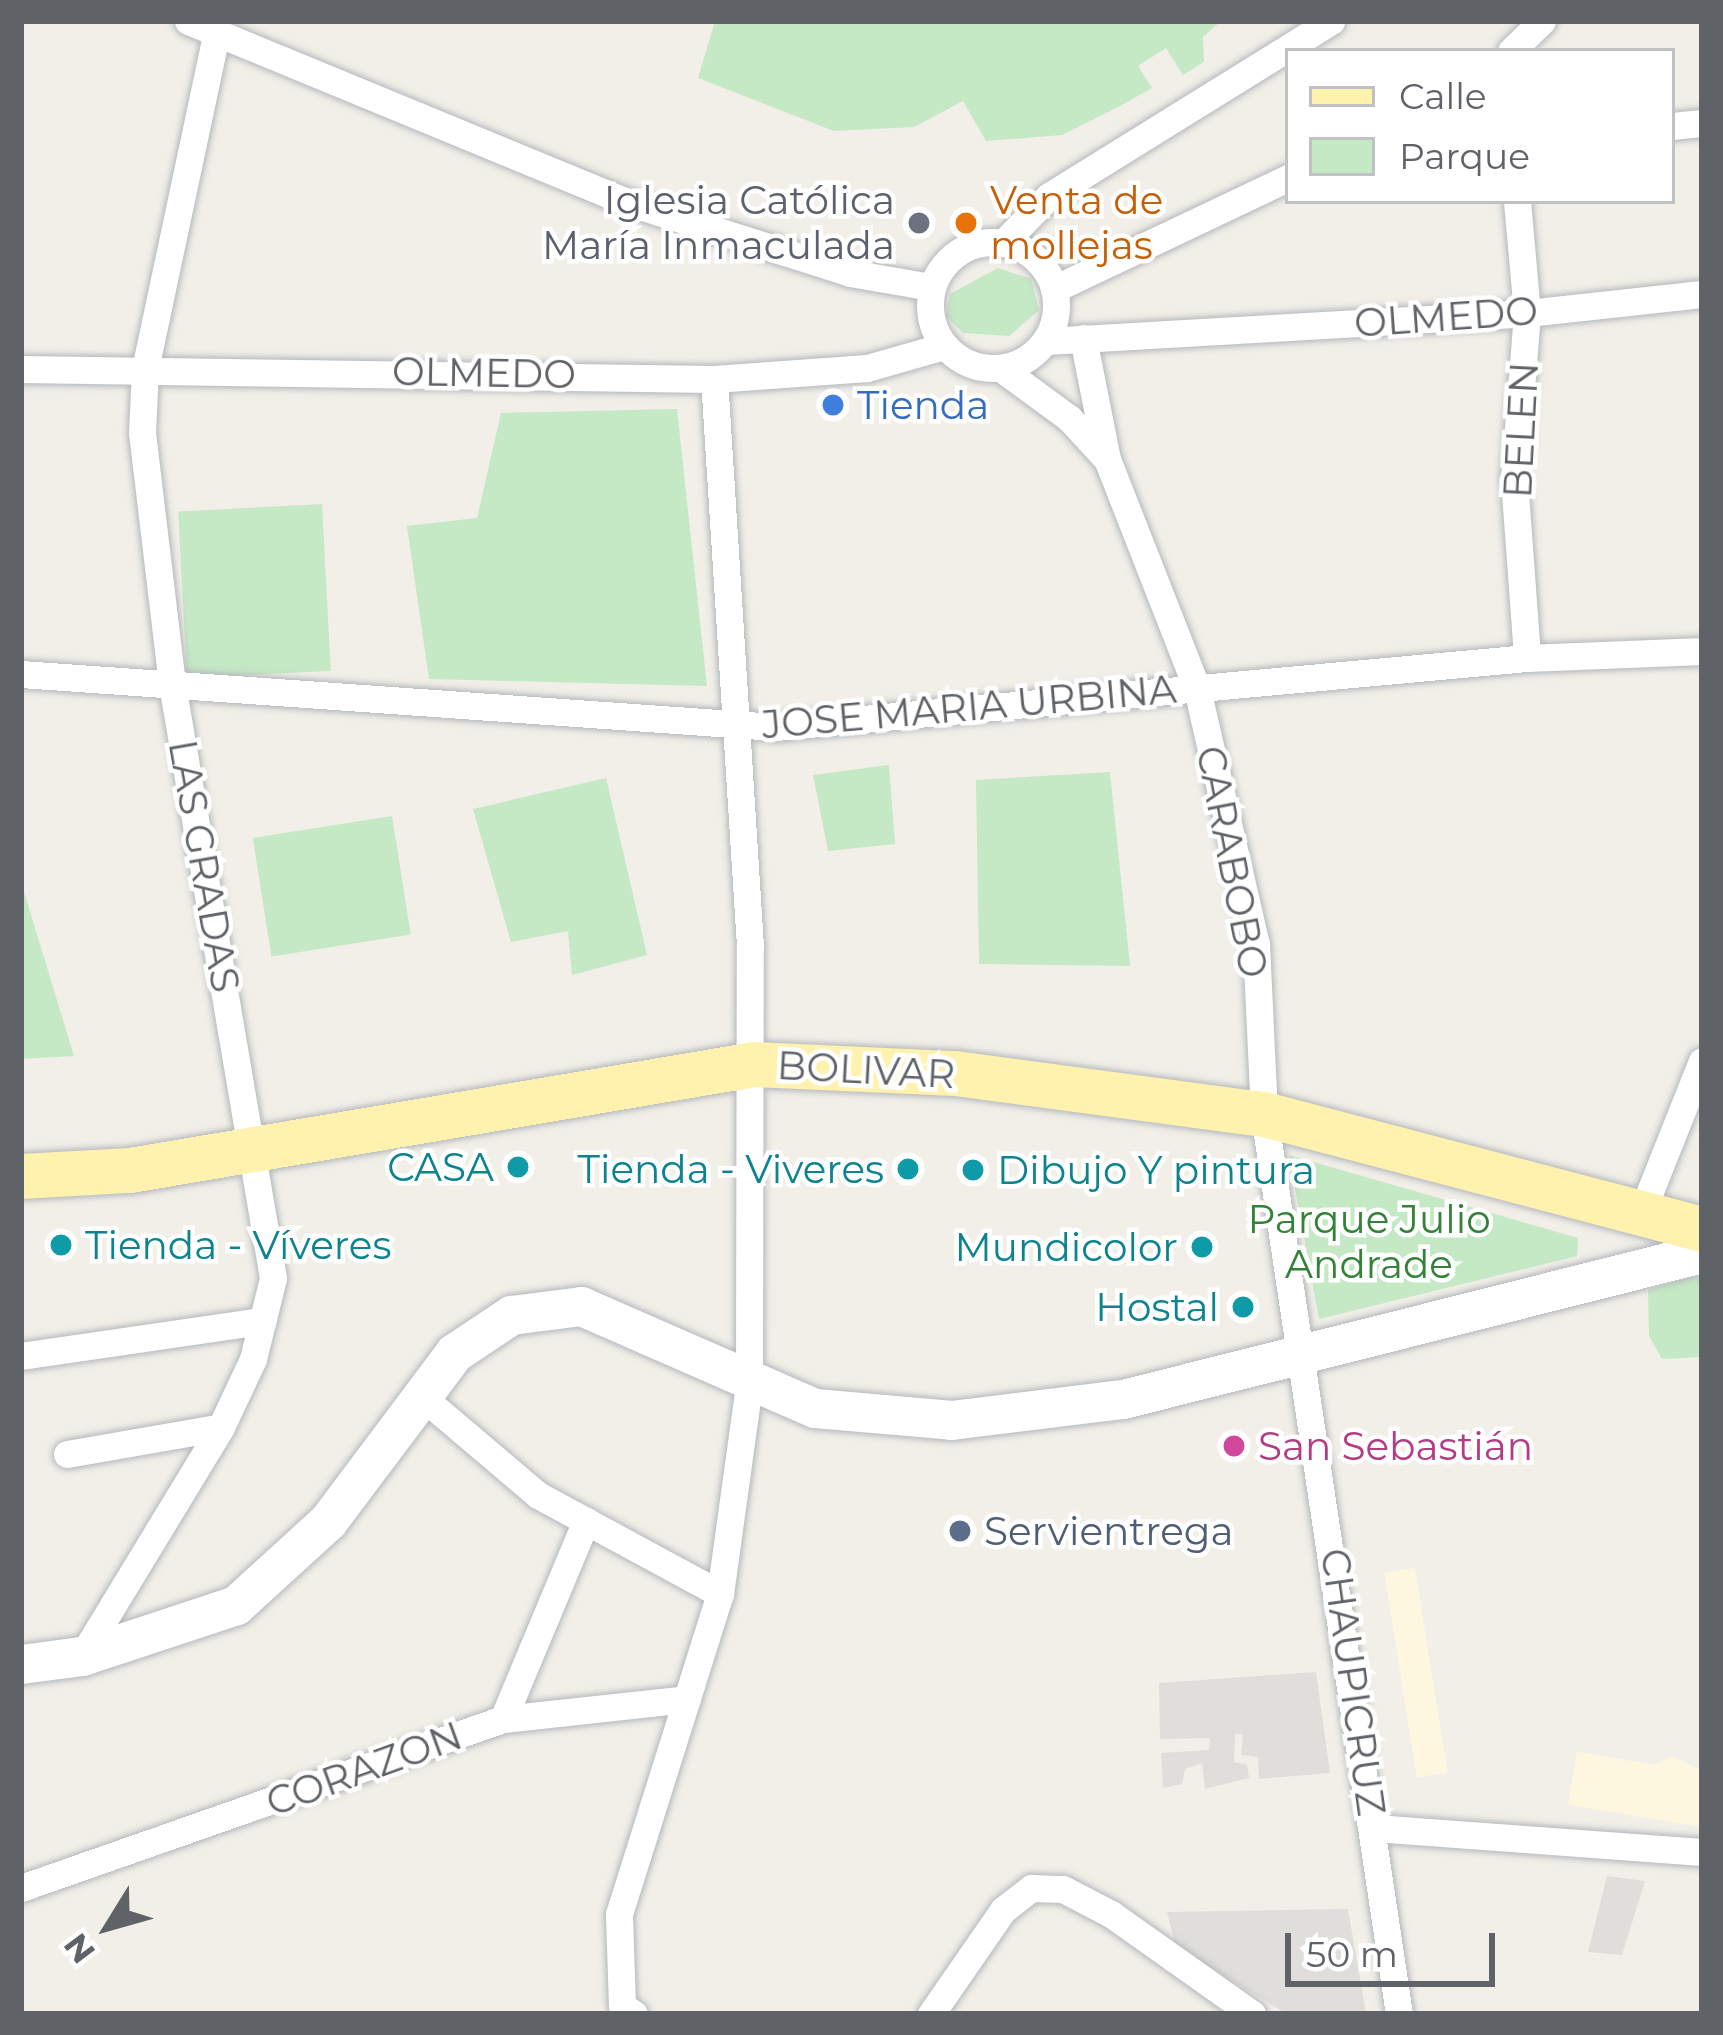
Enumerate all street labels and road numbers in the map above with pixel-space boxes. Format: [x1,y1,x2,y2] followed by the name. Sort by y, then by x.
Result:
[1353,287,1539,347] street label: OLMEDO
[392,348,576,398] street label: OLMEDO
[1494,361,1548,499] street label: BELEN
[760,666,1178,748] street label: JOSE MARIA URBINA
[159,736,249,996] street label: LAS GRADAS
[1187,742,1277,982] street label: CARABOBO
[776,1042,956,1098] street label: BOLIVAR
[1311,1545,1395,1819] street label: CHAUPICRUZ
[260,1712,468,1826] street label: CORAZON

